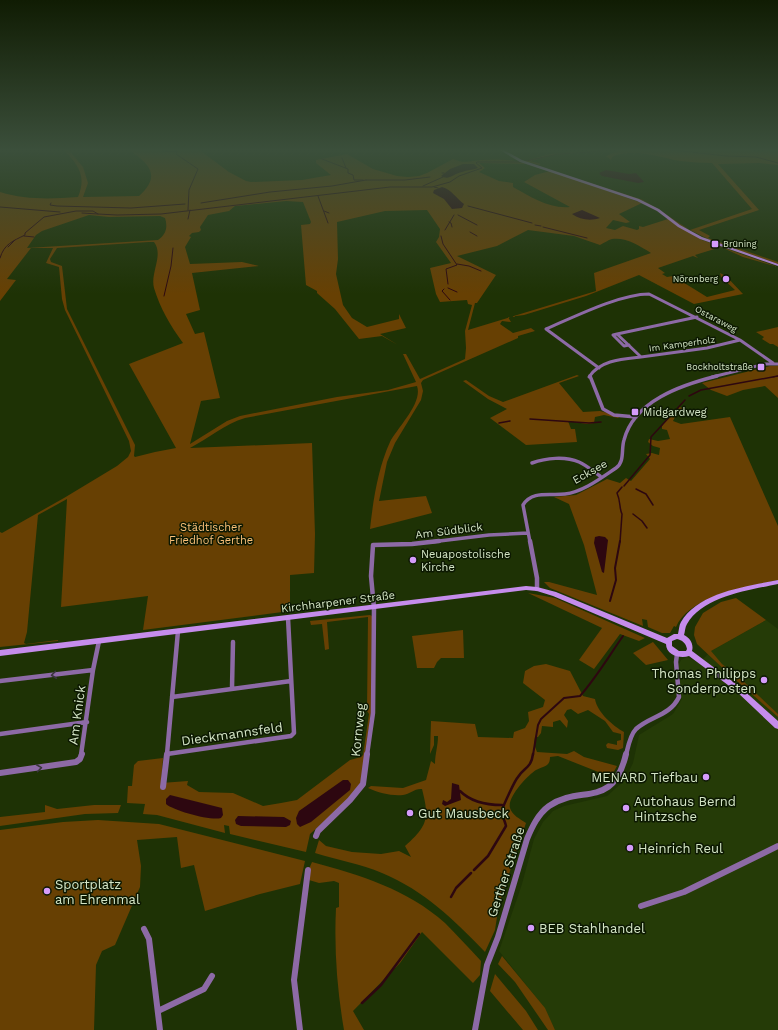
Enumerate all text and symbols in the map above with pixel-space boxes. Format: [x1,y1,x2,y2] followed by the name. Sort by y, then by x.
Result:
[710,239,720,249] marker: Brüning
[723,239,757,249] place label: Brüning
[673,274,718,284] place label: Nörenberg
[721,274,731,284] marker: Nörenberg
[693,304,739,334] street label: Ostaraweg
[648,334,716,354] street label: Im Kamperholz
[686,362,753,372] place label: Bockholtstraße
[756,362,766,372] marker: Bockholtstraße
[643,406,707,419] place label: Midgardweg
[630,407,640,417] marker: Midgardweg
[570,457,610,487] street label: Ecksee
[415,520,483,542] street label: Am Südblick
[169,521,253,547] park label: Städtischer Friedhof Gerthe
[421,548,510,574] place label: Neuapostolische Kirche
[408,555,418,565] marker: Neuapostolische Kirche
[280,589,396,615] street label: Kirchharpener Straße
[652,666,756,696] place label: Thomas Philipps Sonderposten
[51,670,57,679] one-way arrow
[759,675,769,685] marker: Thomas Philipps Sonderposten
[65,684,89,746] street label: Am Knick
[348,702,368,758] street label: Kornweg
[180,719,284,749] street label: Dieckmannsfeld
[36,764,42,773] one-way arrow
[591,770,698,785] place label: MENARD Tiefbau
[701,772,711,782] marker: MENARD Tiefbau
[634,794,736,824] place label: Autohaus Bernd Hintzsche
[621,803,631,813] marker: Autohaus Bernd Hintzsche
[418,806,509,821] place label: Gut Mausbeck
[405,808,415,818] marker: Gut Mausbeck
[484,825,528,919] street label: Gerther Straße
[638,841,723,856] place label: Heinrich Reul
[625,843,635,853] marker: Heinrich Reul
[55,877,140,907] place label: Sportplatz am Ehrenmal
[42,886,52,896] marker: Sportplatz am Ehrenmal
[539,921,645,936] place label: BEB Stahlhandel
[526,923,536,933] marker: BEB Stahlhandel

